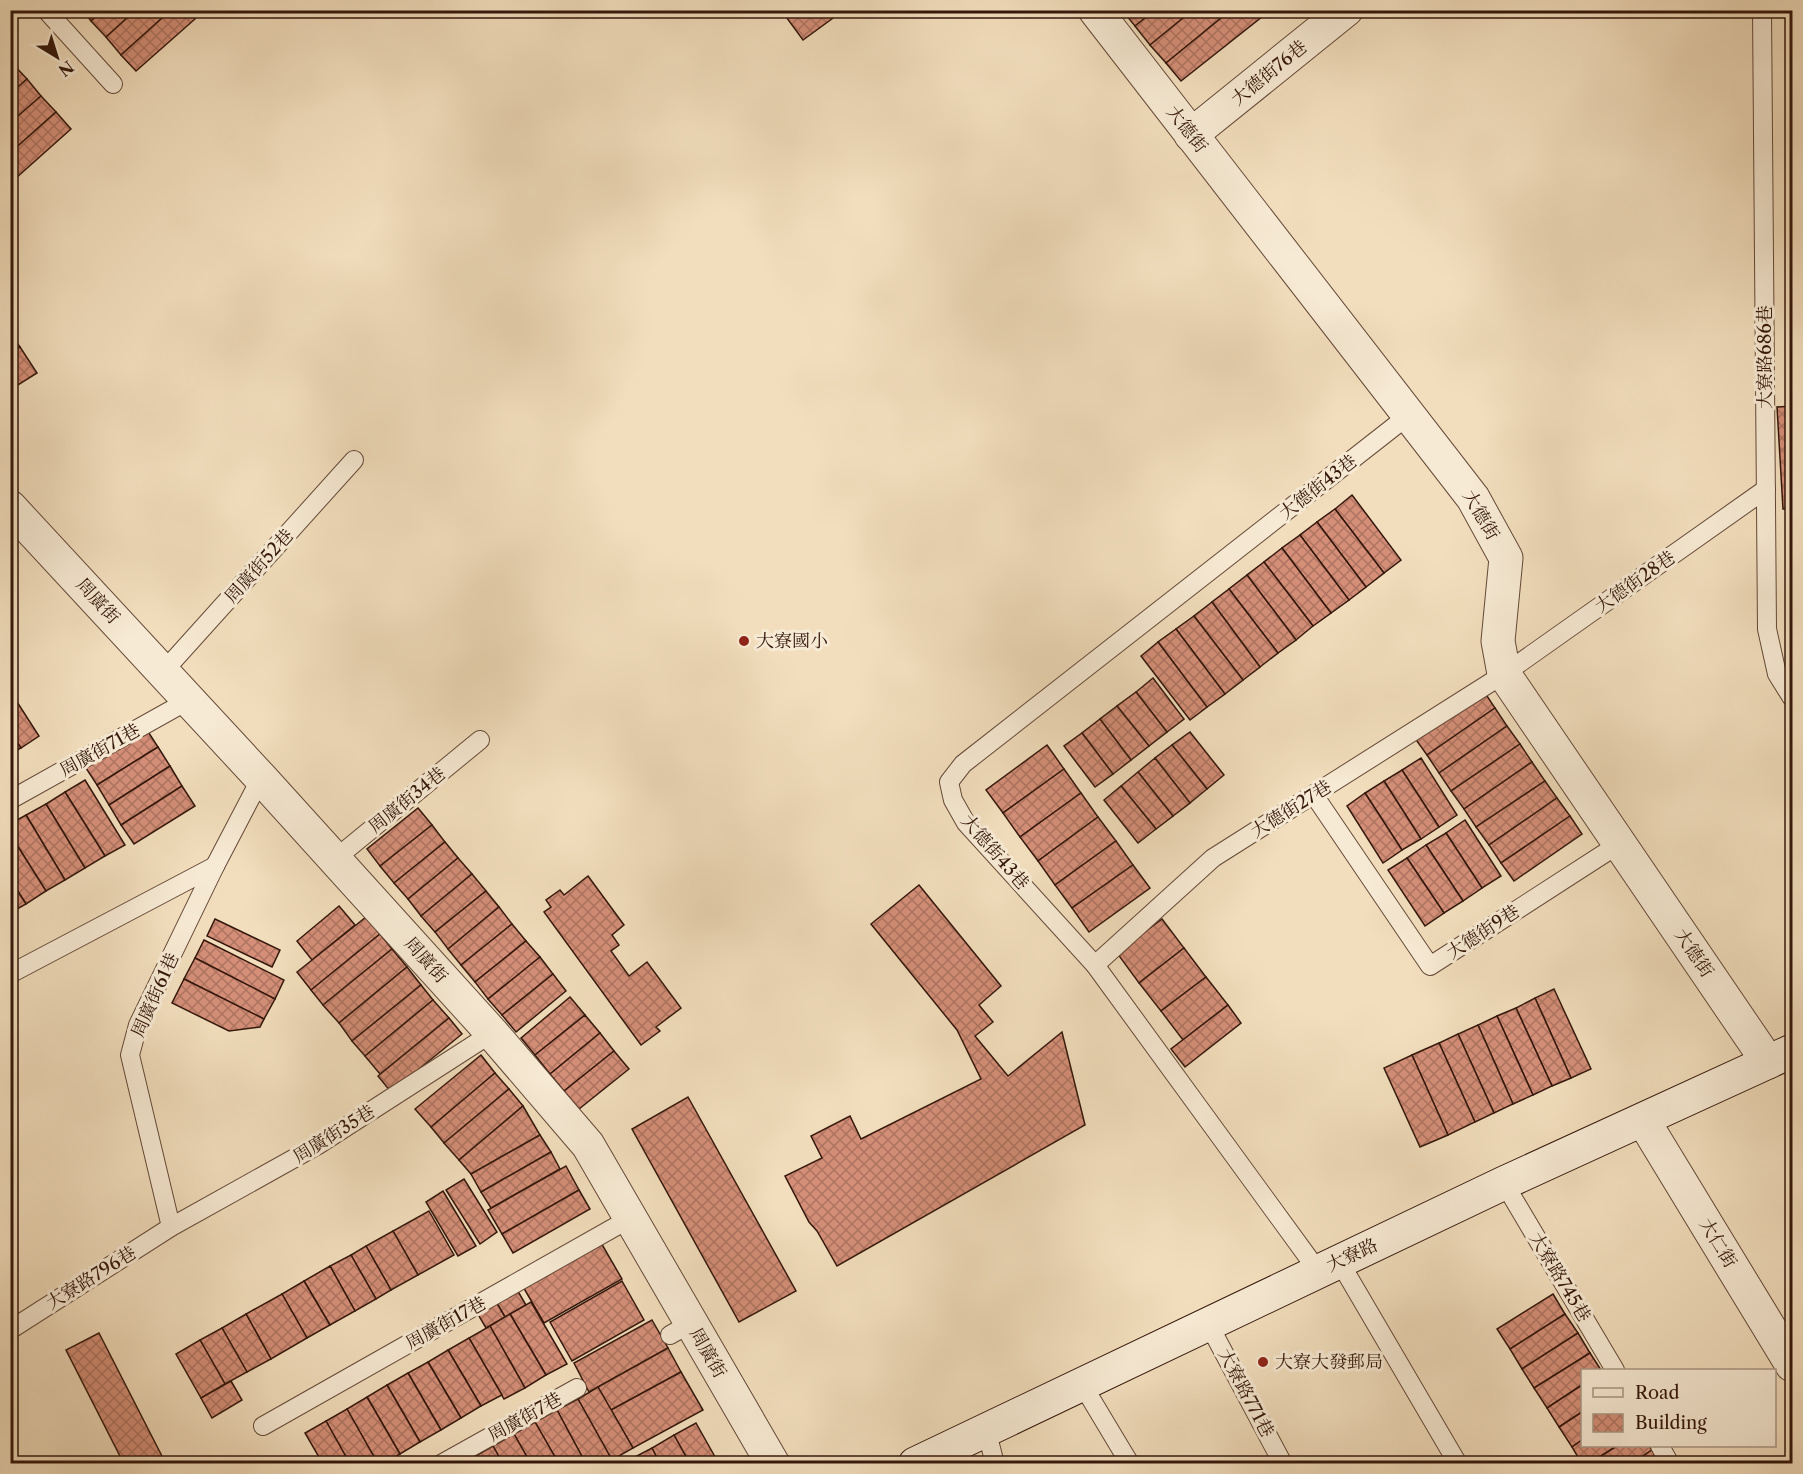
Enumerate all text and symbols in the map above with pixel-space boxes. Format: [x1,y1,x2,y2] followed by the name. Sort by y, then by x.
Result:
[27,27,87,87] north arrow
[1227,36,1311,110] street label: 大德街76巷
[55,57,78,81] text: N
[1162,101,1212,157] street label: 大德街
[1754,305,1776,409] street label: 大寮路686巷
[1275,450,1361,524] street label: 大德街43巷
[1458,486,1504,544] street label: 大德街
[220,524,298,608] street label: 周廣街52巷
[1591,546,1679,618] street label: 大德街28巷
[72,574,124,628] street label: 周廣街
[756,630,828,652] place label: 大寮國小
[737,634,751,648] marker: 大寮國小
[56,719,144,781] street label: 周廣街71巷
[364,762,450,838] street label: 周廣街34巷
[1246,776,1336,842] street label: 大德街27巷
[956,810,1034,894] street label: 大德街43巷
[1442,900,1524,964] street label: 大德街9巷
[1670,924,1718,982] street label: 大德街
[400,933,452,987] street label: 周廣街
[127,949,183,1041] street label: 周廣街61巷
[289,1100,379,1168] street label: 周廣街35巷
[1695,1214,1741,1272] street label: 大仁街
[1525,1228,1595,1326] street label: 大寮路745巷
[1323,1234,1381,1276] street label: 大寮路
[42,1242,140,1314] street label: 大寮路796巷
[402,1292,490,1354] street label: 周廣街17巷
[685,1324,731,1382] street label: 周廣街
[1213,1345,1279,1441] street label: 大寮路771巷
[1275,1351,1383,1373] place label: 大寮大發郵局
[1256,1355,1270,1369] marker: 大寮大發郵局
[1581,1369,1776,1447] legend
[1635,1382,1680,1404] text: Road
[484,1388,566,1446] street label: 周廣街7巷
[1635,1412,1707,1434] text: Building

